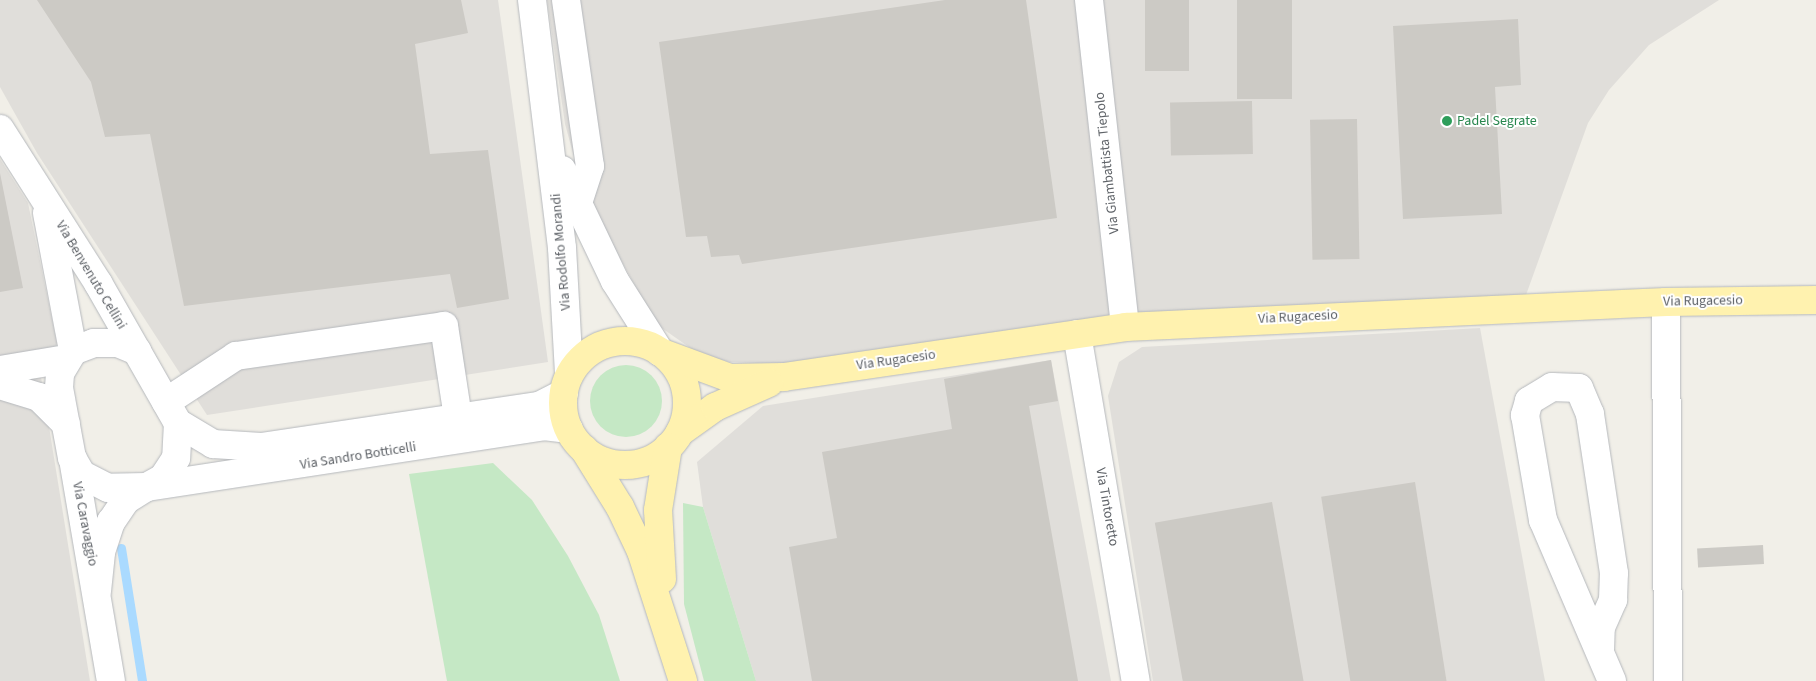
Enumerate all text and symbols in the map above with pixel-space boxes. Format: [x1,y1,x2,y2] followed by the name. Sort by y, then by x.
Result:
[1091,91,1123,235] street label: Via Giambattista Tiepolo
[1457,113,1537,129] place label: Padel Segrate
[1441,115,1453,127] marker: Padel Segrate
[548,193,574,311] street label: Via Rodolfo Morandi
[52,218,130,332] street label: Via Benvenuto Cellini
[1663,292,1743,310] street label: Via Rugacesio
[1258,307,1338,327] street label: Via Rugacesio
[855,346,937,374] street label: Via Rugacesio
[299,439,417,473] street label: Via Sandro Botticelli
[1092,466,1122,548] street label: Via Tintoretto
[69,480,101,568] street label: Via Caravaggio

